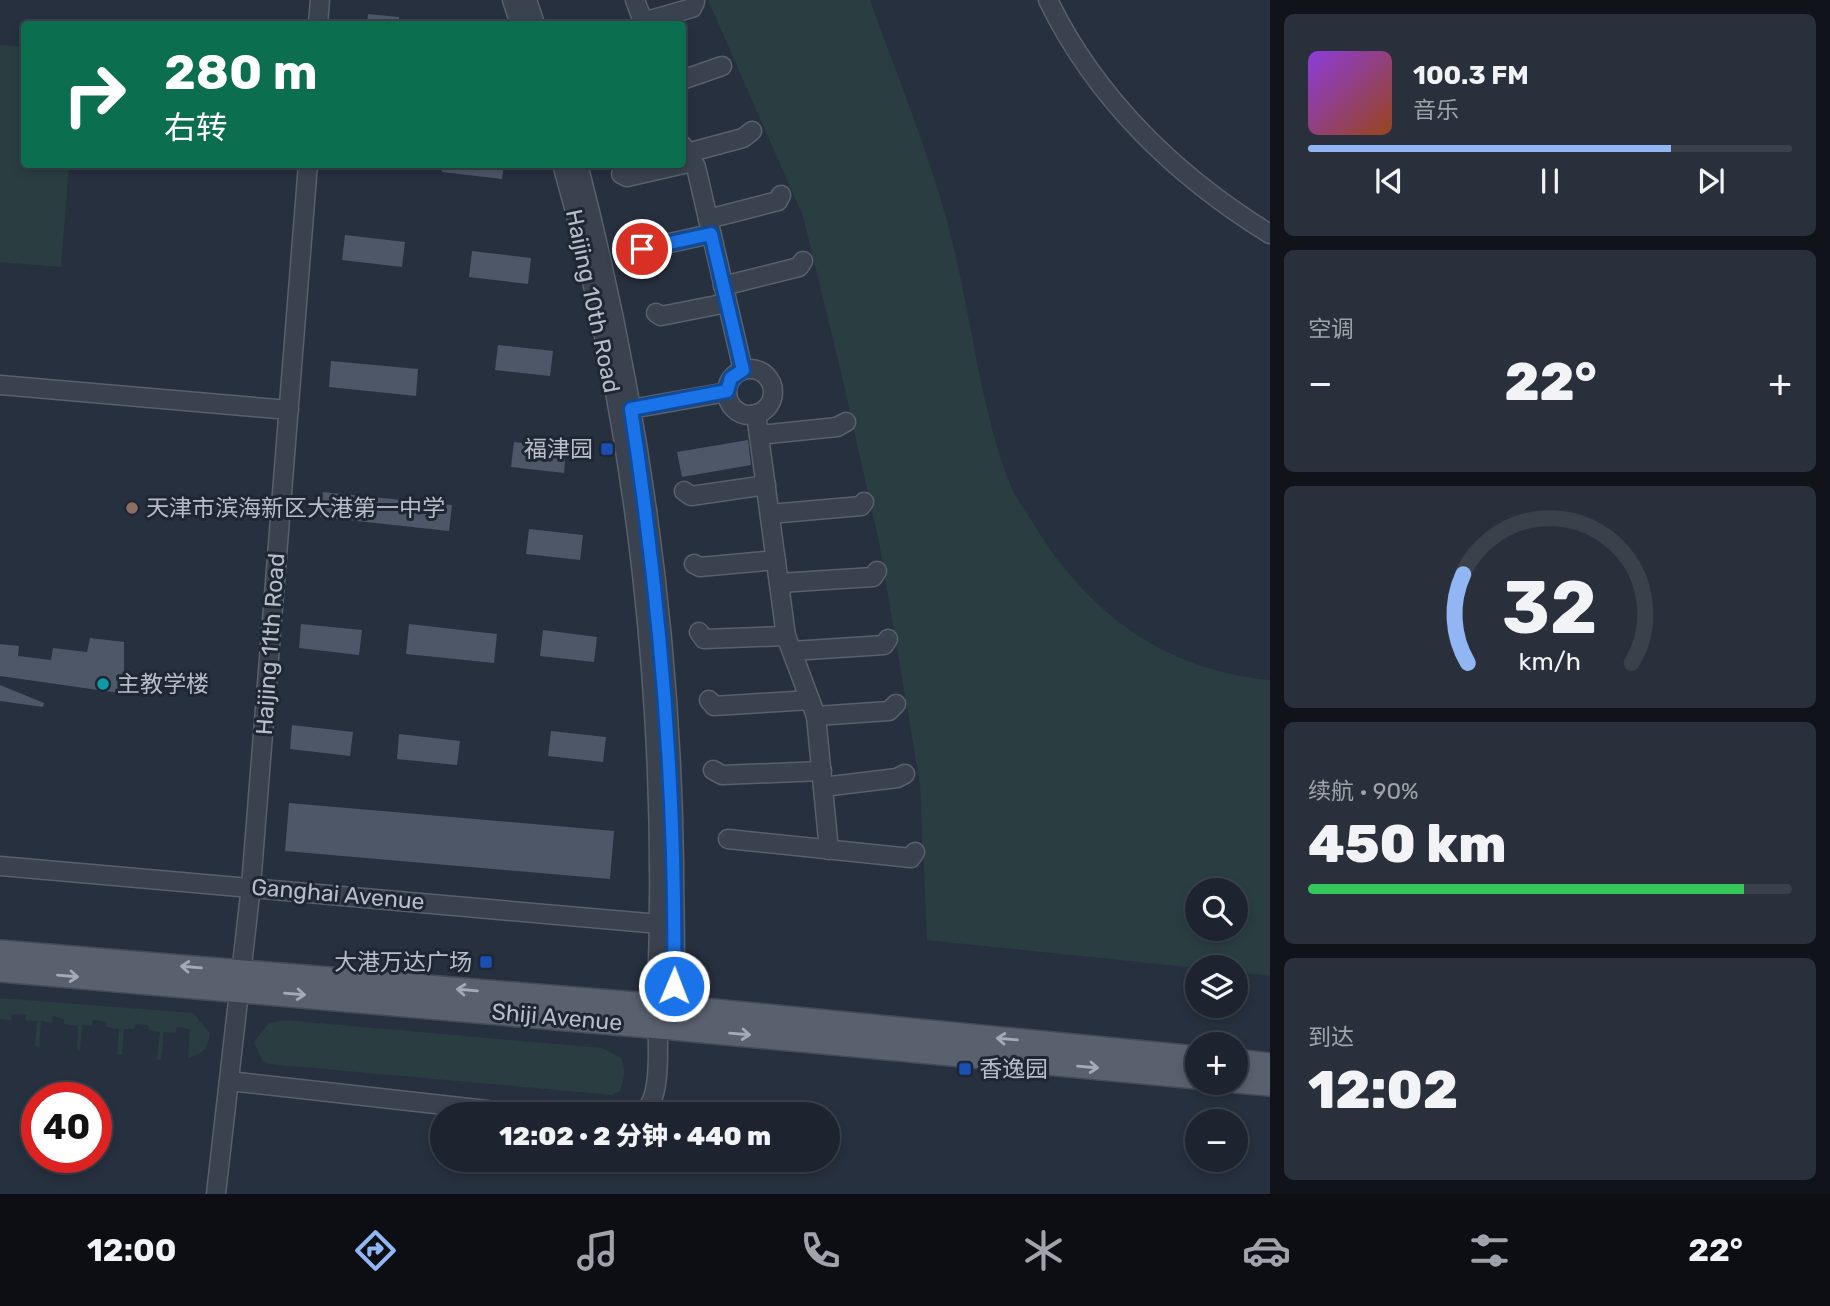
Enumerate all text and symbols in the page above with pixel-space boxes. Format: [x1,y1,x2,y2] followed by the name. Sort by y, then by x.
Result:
[164,43,318,101] text: 280 m
[49,49,140,140] icon: right
[1413,60,1529,91] text: 100.3 FM
[1413,96,1459,124] text: 音乐
[164,109,228,147] text: 右转
[1370,162,1408,200] icon: previous
[1531,162,1569,200] icon: pause
[1692,162,1730,200] icon: next
[560,207,626,395] street label: Haijing 10th Road
[612,219,672,279] pin
[623,230,661,268] icon: arrive
[1308,315,1354,343] text: 空调
[1504,351,1597,413] text: 22°
[1308,360,1333,406] text: −
[1768,360,1792,406] text: +
[524,435,593,463] place label: 福津园
[599,441,615,457] marker: 福津园
[146,494,445,522] place label: 天津市滨海新区大港第一中学
[124,500,140,516] marker: 天津市滨海新区大港第一中学
[250,552,290,736] street label: Haijing 11th Road
[1502,565,1598,651] text: 32
[1519,647,1581,676] text: km/h
[117,670,209,698] place label: 主教学楼
[95,676,111,692] marker: 主教学楼
[1308,777,1419,805] text: 续航 · 90%
[1308,813,1506,875] text: 450 km
[250,872,426,916] street label: Ganghai Avenue
[1185,878,1248,1172] map controls
[1185,878,1248,941] button: search
[334,948,472,976] place label: 大港万达广场
[637,949,711,1023] position arrow
[478,954,494,970] marker: 大港万达广场
[1185,955,1248,1018] button: layers
[180,960,203,973] one-way arrow
[56,969,79,982] one-way arrow
[456,983,479,996] one-way arrow
[283,988,306,1001] one-way arrow
[491,997,623,1037] street label: Shiji Avenue
[1308,1023,1354,1051] text: 到达
[728,1028,751,1041] one-way arrow
[1185,1032,1248,1095] button: +
[996,1033,1019,1046] one-way arrow
[979,1055,1048,1083] place label: 香逸园
[1308,1059,1458,1121] text: 12:02
[957,1061,973,1077] marker: 香逸园
[1076,1061,1099,1074] one-way arrow
[21,1082,112,1173] speed limit sign: 40
[1185,1109,1248,1172] button: −
[499,1121,771,1152] text: 12:02 · 2 分钟 · 440 m
[351,1226,400,1275] icon: directions
[573,1226,622,1275] icon: music
[796,1226,845,1275] icon: phone
[1019,1226,1068,1275] icon: climate
[1242,1226,1291,1275] icon: car
[1465,1226,1514,1275] icon: filters
[87,1231,177,1269] text: 12:00
[1688,1231,1743,1269] text: 22°

